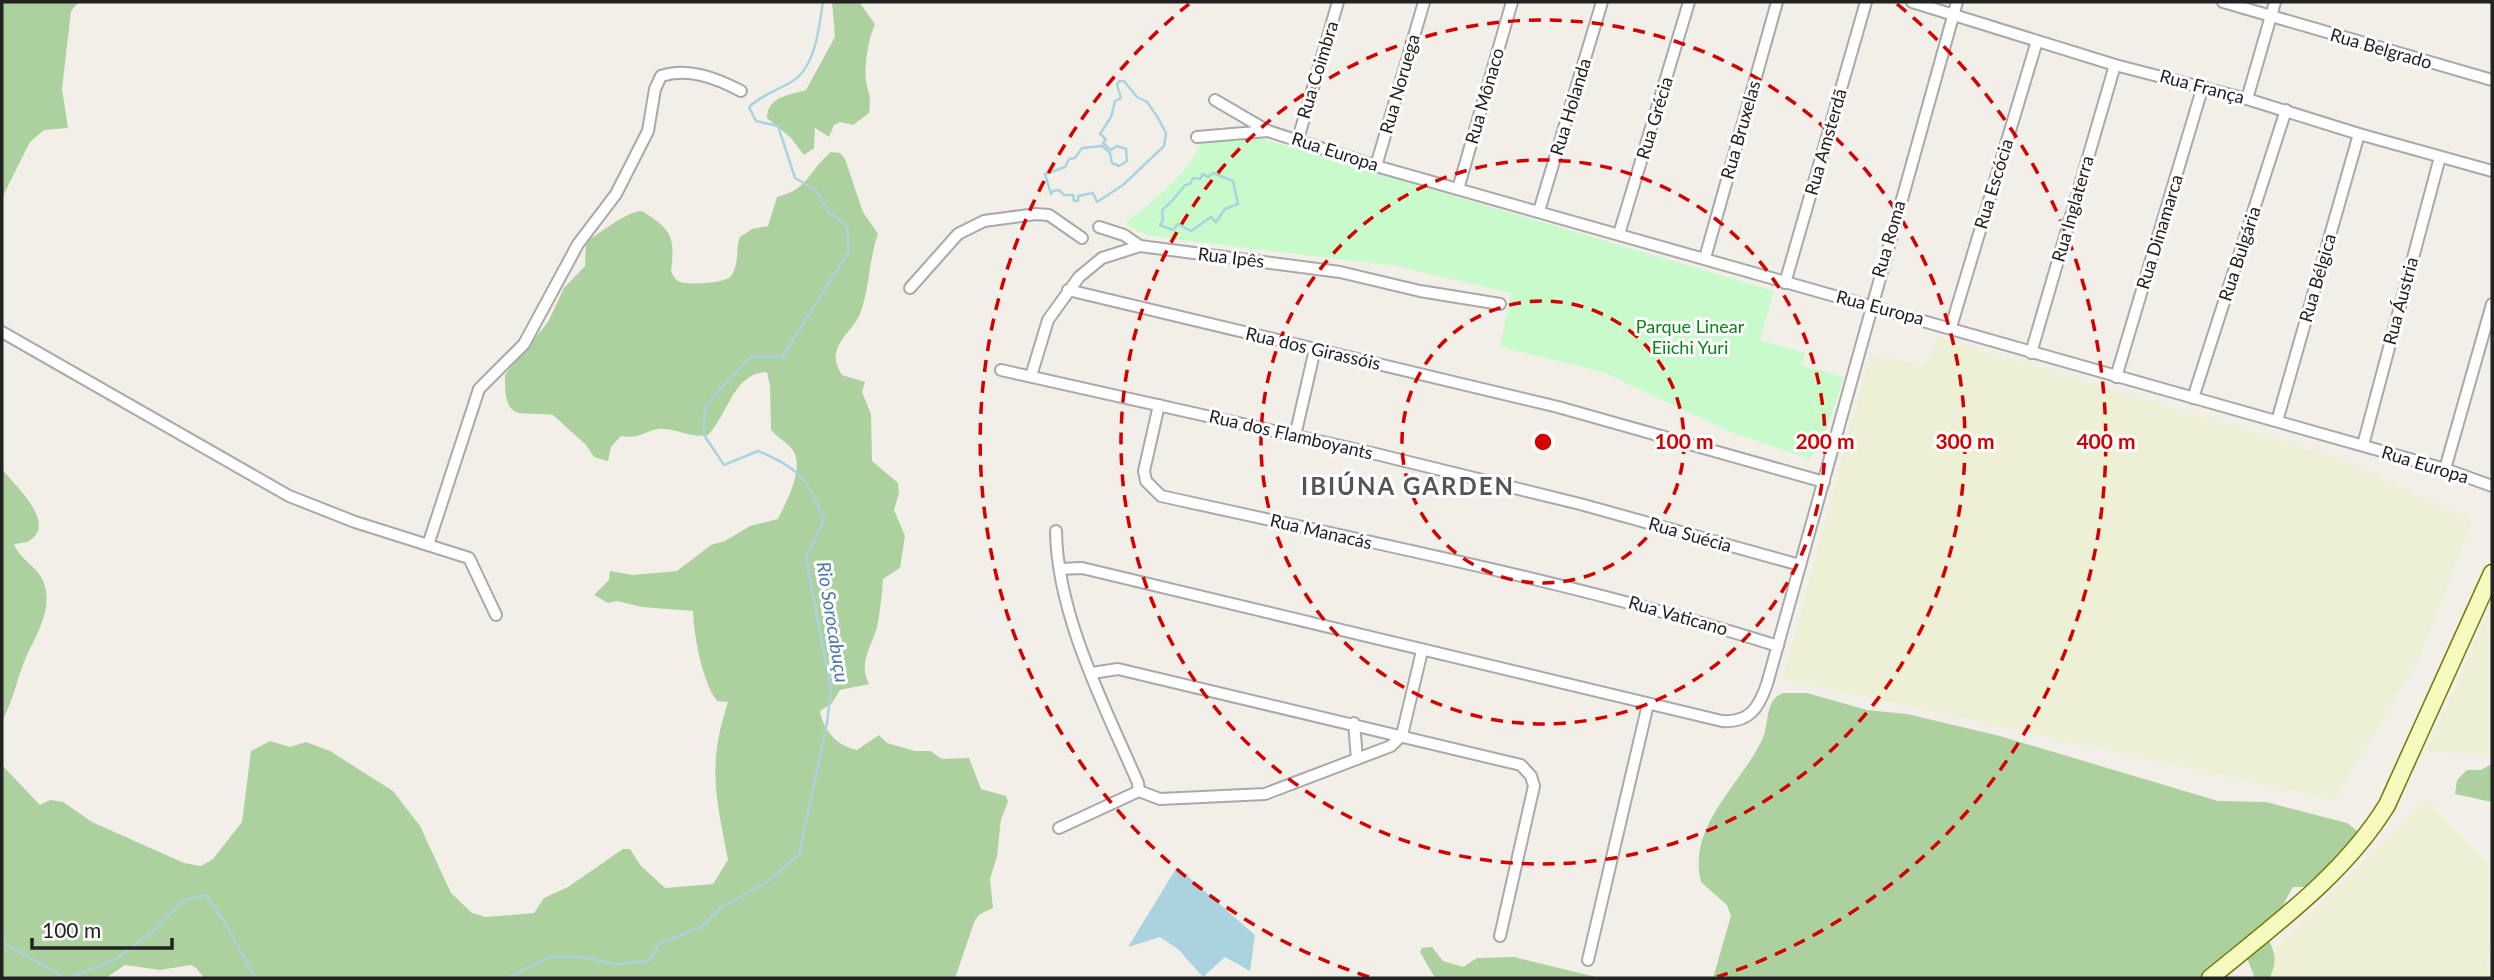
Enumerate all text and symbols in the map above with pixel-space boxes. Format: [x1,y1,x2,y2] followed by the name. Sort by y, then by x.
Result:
[1292,18,1342,121] street label: Rua Coimbra
[2328,23,2435,73] street label: Rua Belgrado
[1374,31,1424,136] street label: Rua Noruega
[1460,45,1508,146] street label: Rua Mônaco
[1545,55,1595,158] street label: Rua Holanda
[2157,64,2247,108] street label: Rua França
[1631,74,1677,162] street label: Rua Grécia
[1715,78,1765,182] street label: Rua Bruxelas
[1799,86,1851,198] street label: Rua Amsterdã
[1289,127,1381,175] street label: Rua Europa
[1969,136,2017,231] street label: Rua Escócia
[2046,153,2098,264] street label: Rua Inglaterra
[2131,172,2187,292] street label: Rua Dinamarca
[1867,198,1910,280] street label: Rua Roma
[2213,204,2265,304] street label: Rua Bulgária
[2294,231,2340,324] street label: Rua Bélgica
[1197,242,1266,272] street label: Rua Ipês
[2378,254,2422,347] street label: Rua Áustria
[1834,285,1927,329] street label: Rua Europa
[1636,315,1745,358] park label: Parque Linear Eiichi Yuri
[1244,322,1383,374] street label: Rua dos Girassóis
[1207,404,1375,464] street label: Rua dos Flamboyants
[1654,428,1714,453] text: 100 m
[1795,428,1855,453] text: 200 m
[1935,428,1995,453] text: 300 m
[2076,428,2136,453] text: 400 m
[1531,430,1555,454] centre of rings
[2379,440,2472,488] street label: Rua Europa
[1301,471,1515,500] district label: IBIÚNA GARDEN
[1268,509,1375,554] street label: Rua Manacás
[1646,512,1734,556] street label: Rua Suécia
[813,560,854,684] water label: Rio Sorocabuçu
[1626,590,1731,640] street label: Rua Vaticano
[32,906,172,950] scale bar
[42,917,101,942] text: 100 m

